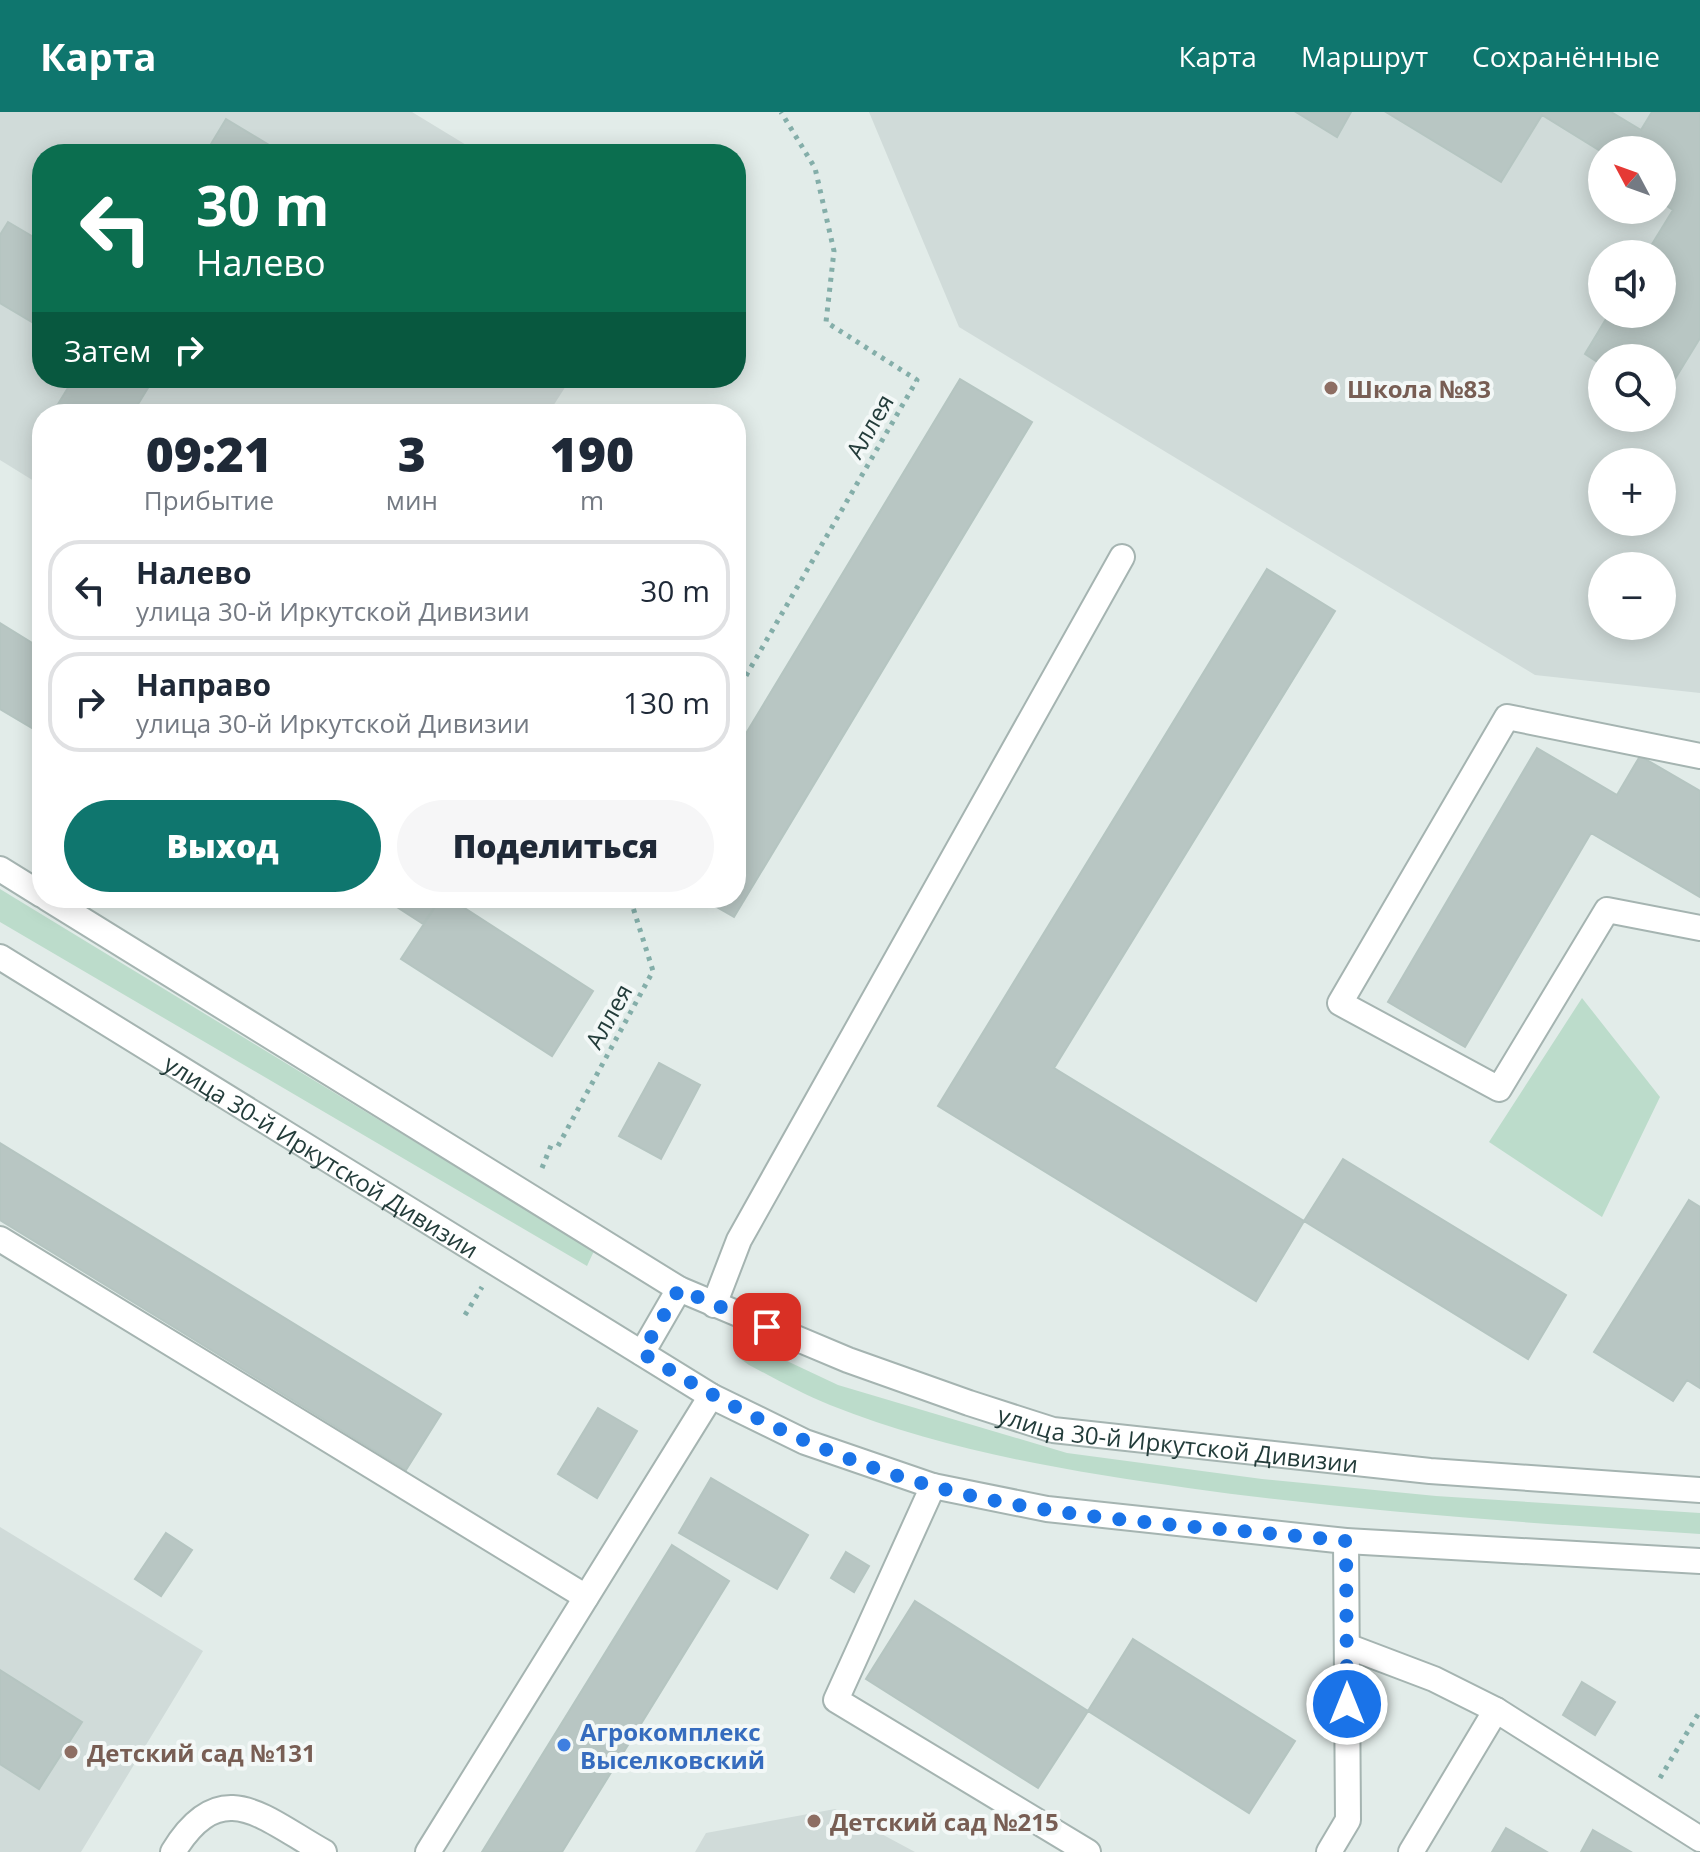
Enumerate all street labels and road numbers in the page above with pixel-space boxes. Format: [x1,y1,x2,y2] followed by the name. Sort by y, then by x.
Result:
[837,388,901,464] street label: Аллея
[577,978,639,1054] street label: Аллея
[158,1046,485,1265] street label: улица 30-й Иркутской Дивизии
[994,1397,1360,1480] street label: улица 30-й Иркутской Дивизии

